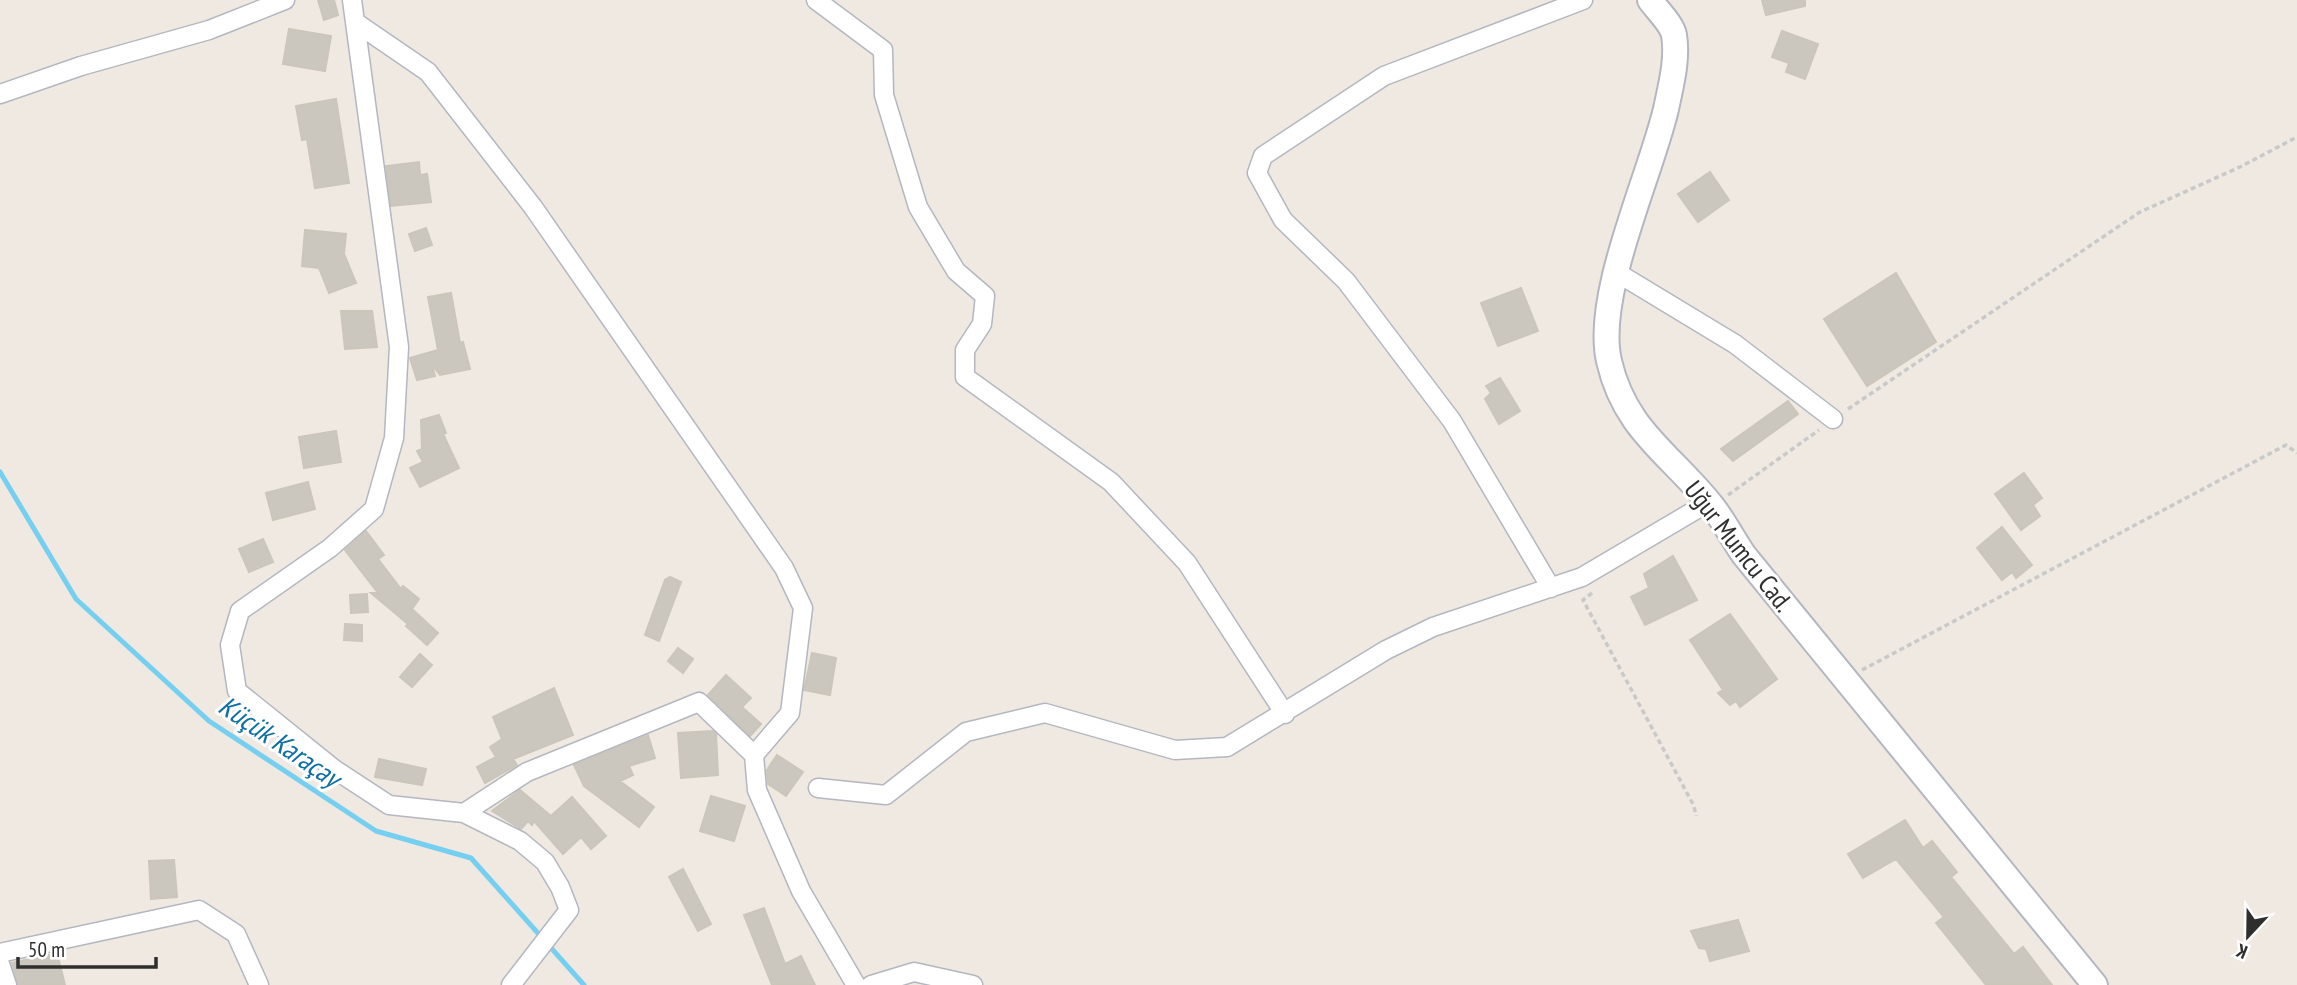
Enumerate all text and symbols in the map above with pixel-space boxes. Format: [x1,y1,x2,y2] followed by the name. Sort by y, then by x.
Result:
[1678,474,1800,618] street label: Uğur Mumcu Cad.
[212,687,351,797] water label: Küçük Karaçay
[2213,901,2283,971] north arrow
[18,926,156,970] scale bar
[28,936,65,963] text: 50 m
[2232,939,2251,965] text: K

